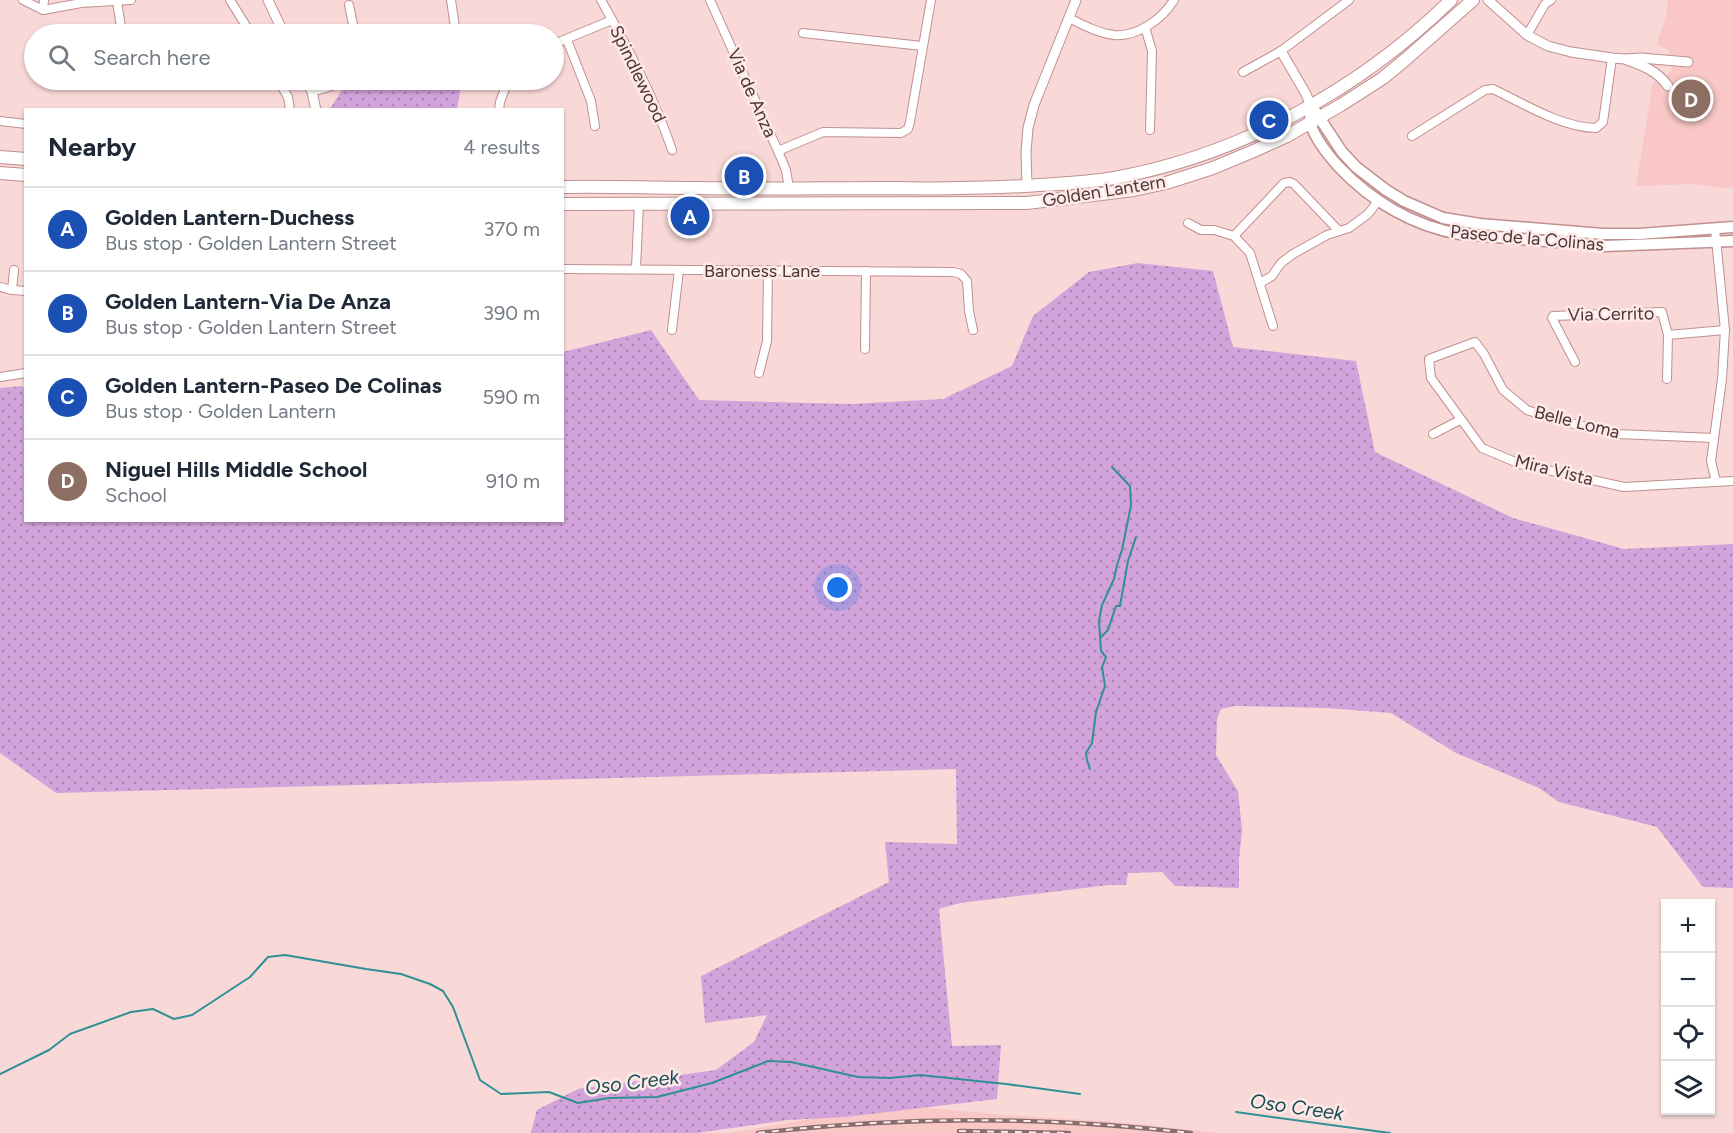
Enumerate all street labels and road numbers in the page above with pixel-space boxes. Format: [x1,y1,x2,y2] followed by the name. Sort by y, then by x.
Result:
[605,22,671,126] street label: Spindlewood
[723,45,781,141] street label: Via de Anza
[1041,170,1167,212] street label: Golden Lantern
[1449,220,1605,256] street label: Paseo de la Colinas
[704,260,820,282] street label: Baroness Lane
[1568,302,1654,326] street label: Via Cerrito
[1532,401,1622,443] street label: Belle Loma
[1512,450,1596,490] street label: Mira Vista

